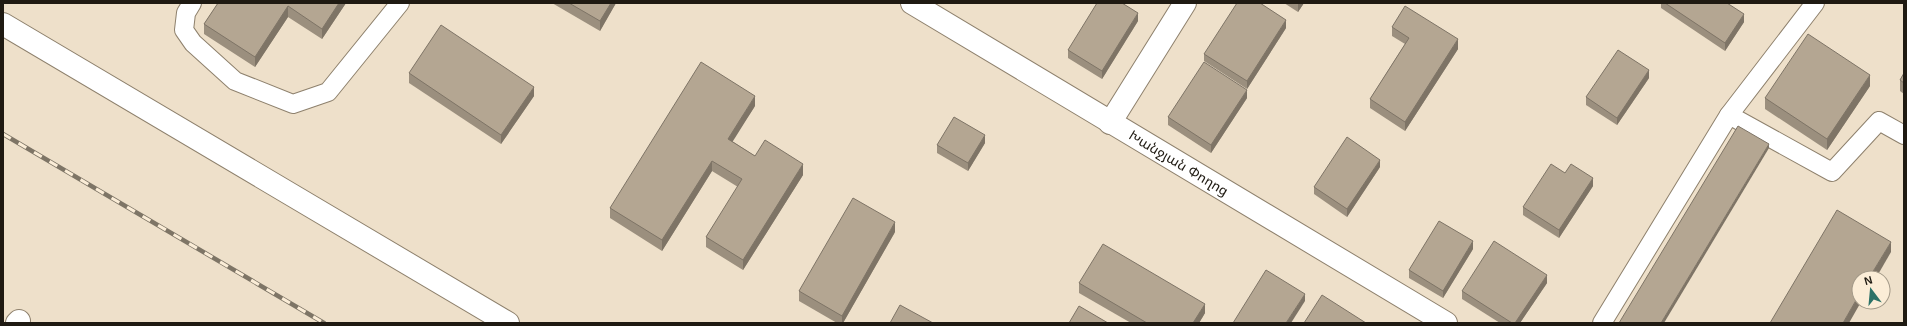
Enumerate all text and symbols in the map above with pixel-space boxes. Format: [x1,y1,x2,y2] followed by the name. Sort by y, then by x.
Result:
[1126,127,1231,199] street label: Խանջյան Փողոց
[1851,270,1891,310] north arrow
[1863,274,1874,287] text: N

